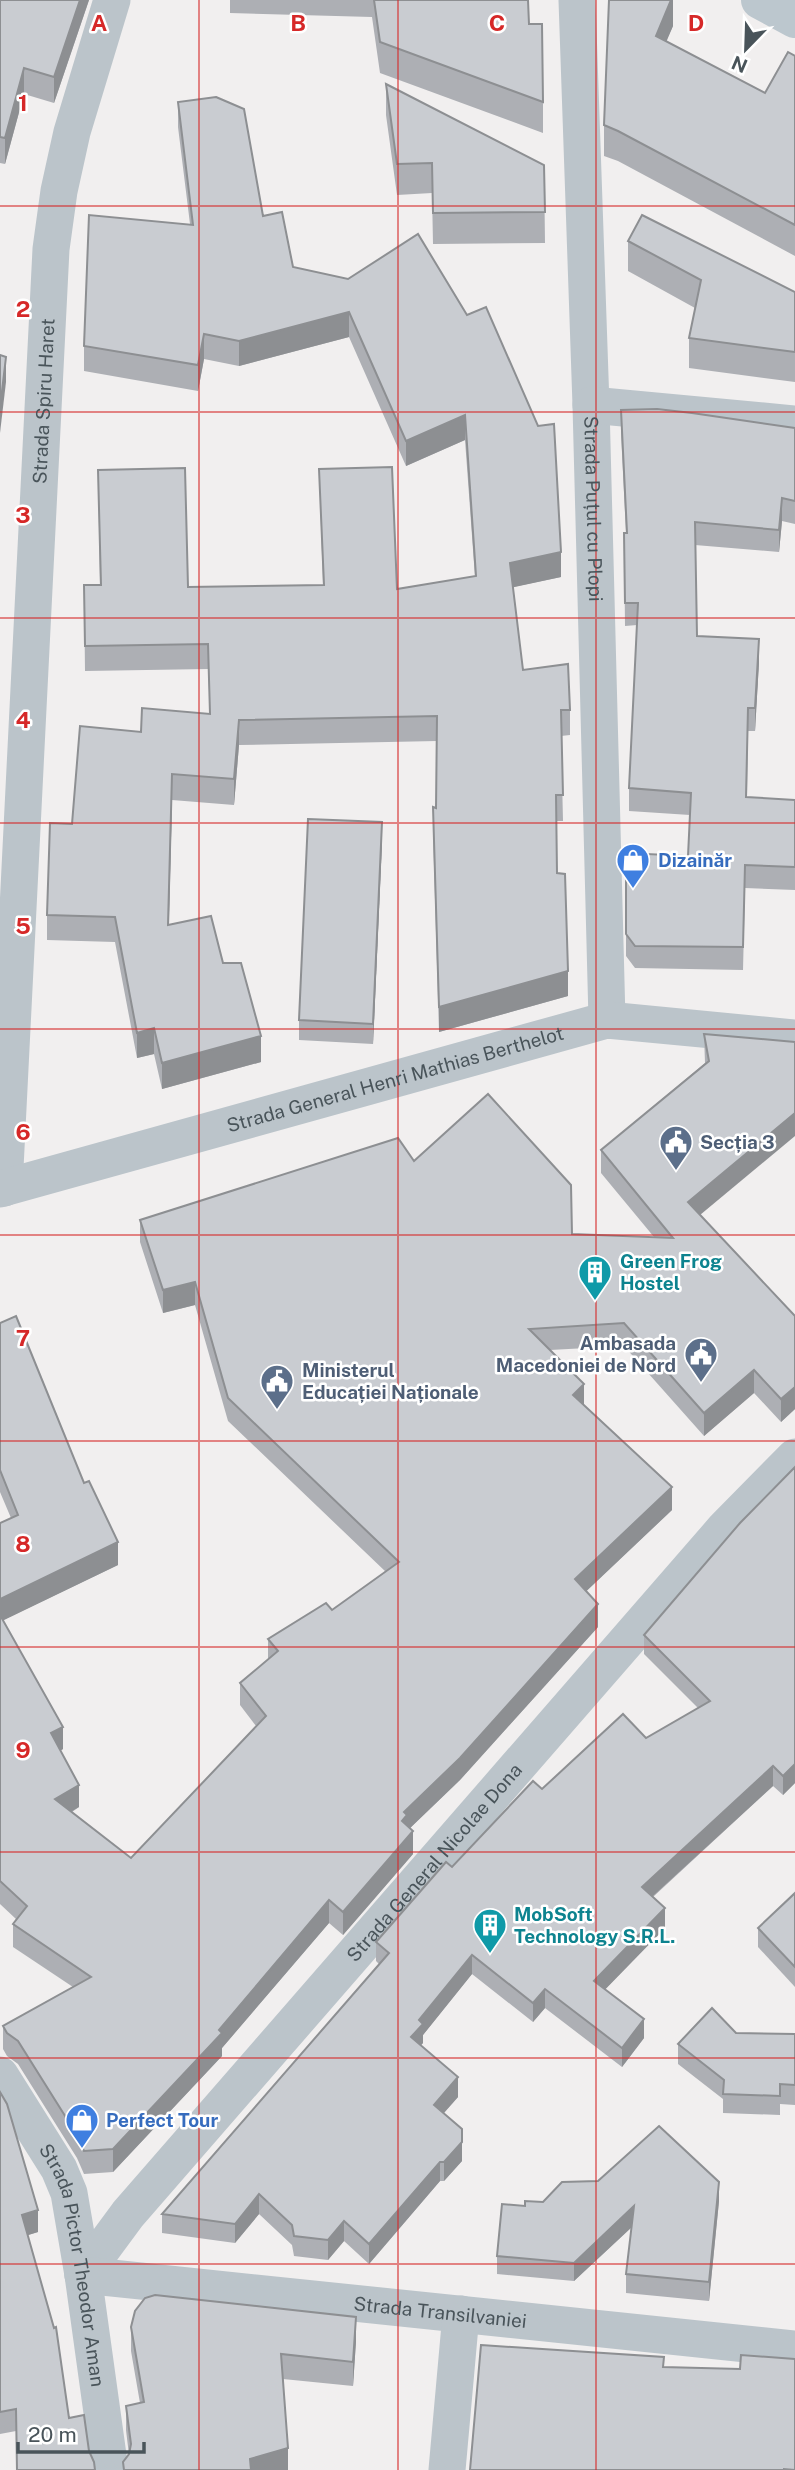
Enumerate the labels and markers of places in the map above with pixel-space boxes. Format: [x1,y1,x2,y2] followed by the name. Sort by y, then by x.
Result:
[614,841,652,890] shop icon: Dizainăr
[658,849,732,871] place label: Dizainăr
[657,1123,695,1172] public building icon: Secția 3
[700,1131,775,1153] place label: Secția 3
[620,1250,722,1294] place label: Green Frog Hostel
[576,1253,614,1302] building icon: Green Frog Hostel
[496,1332,676,1376] place label: Ambasada Macedoniei de Nord
[682,1335,720,1384] public building icon: Ambasada Macedoniei de Nord
[302,1359,479,1403] place label: Ministerul Educației Naționale
[258,1362,296,1411] public building icon: Ministerul Educației Naționale
[514,1903,675,1947] place label: MobSoft Technology S.R.L.
[471,1906,509,1955] building icon: MobSoft Technology S.R.L.
[63,2101,101,2150] shop icon: Perfect Tour
[106,2109,218,2131] place label: Perfect Tour

